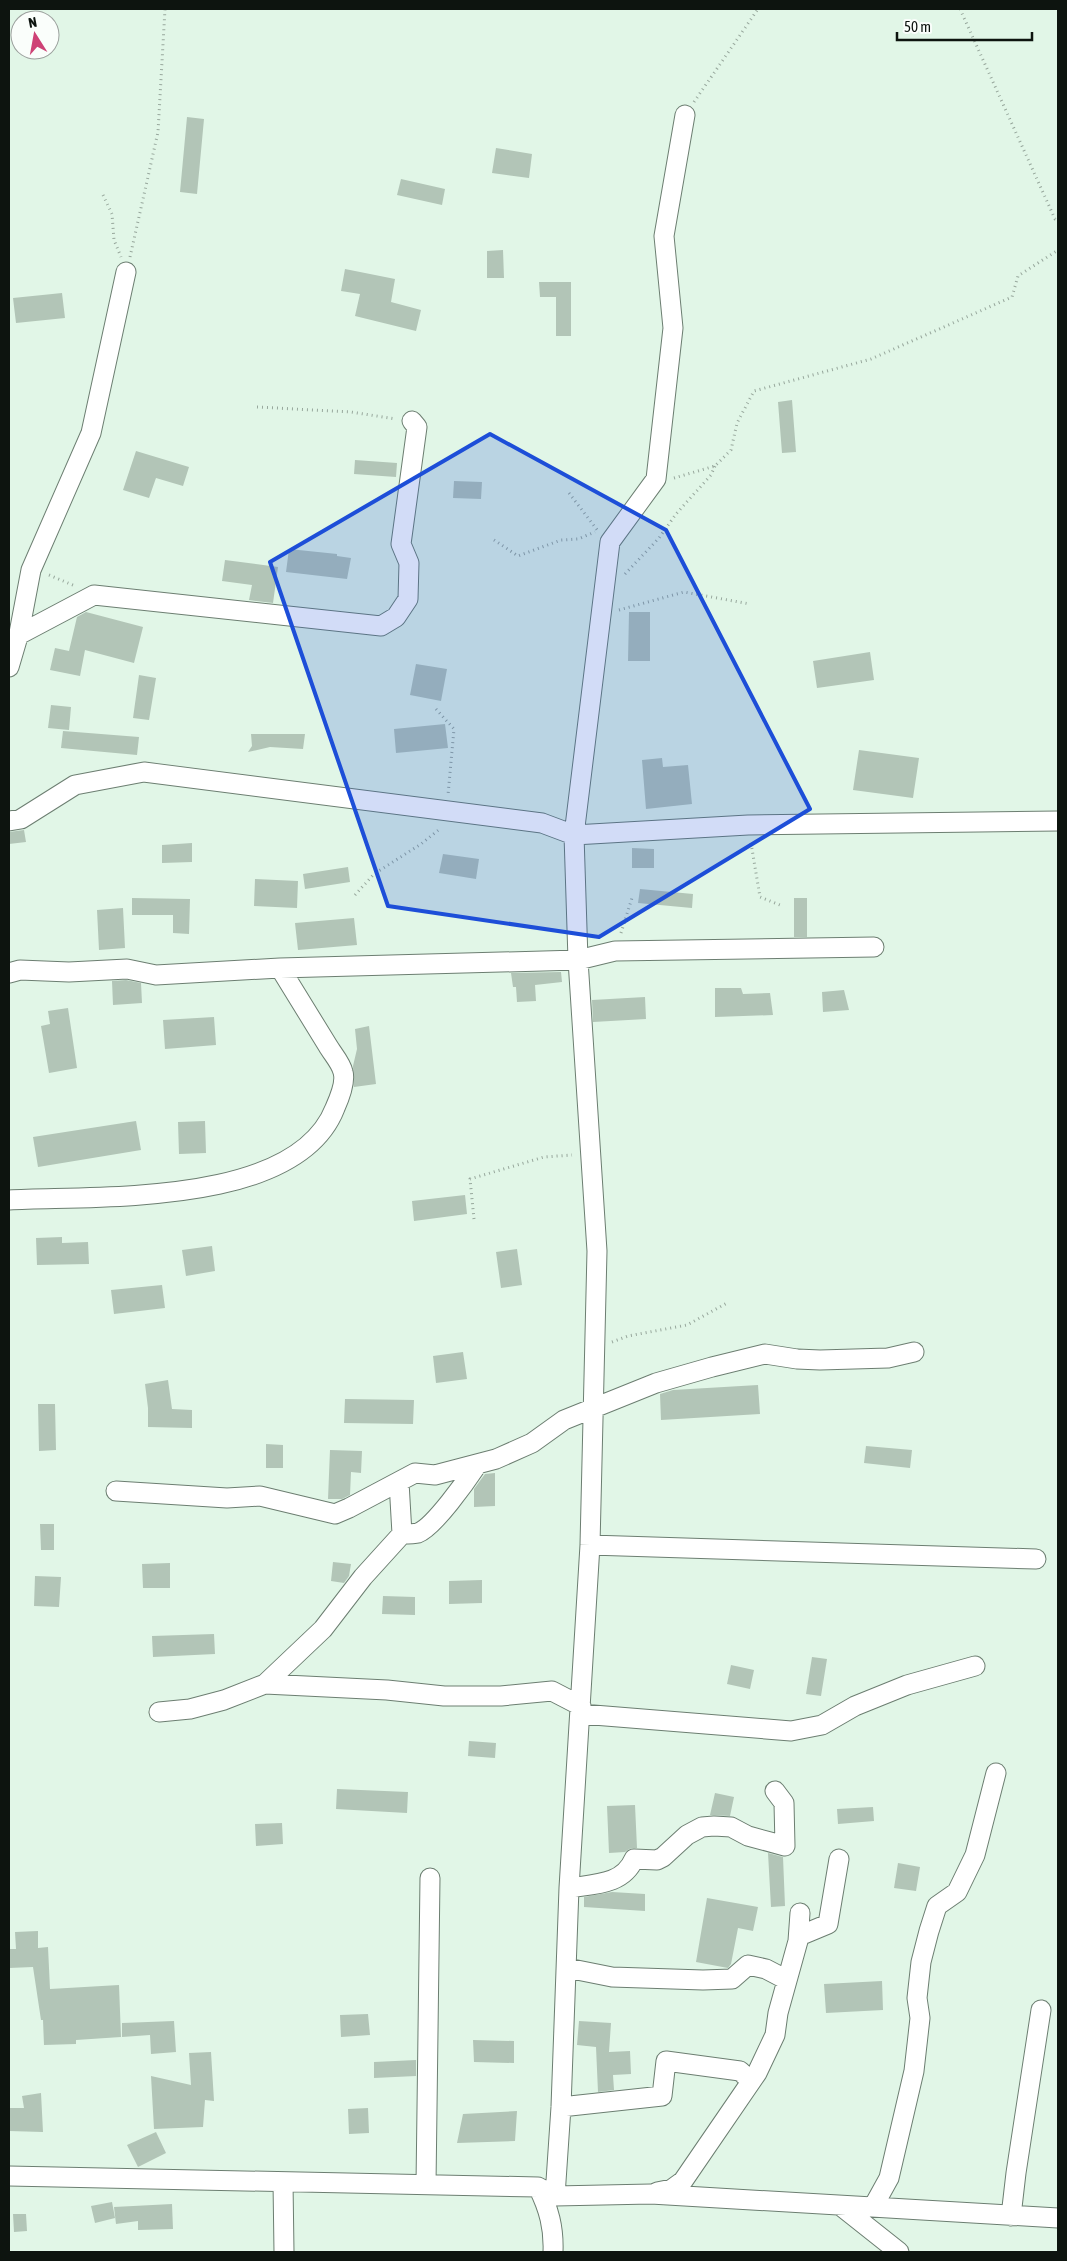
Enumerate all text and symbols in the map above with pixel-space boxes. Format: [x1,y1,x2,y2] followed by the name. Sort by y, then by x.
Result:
[10,10,60,60] north arrow
[897,10,1032,42] scale bar
[27,14,38,31] text: N
[904,18,931,35] text: 50 m

